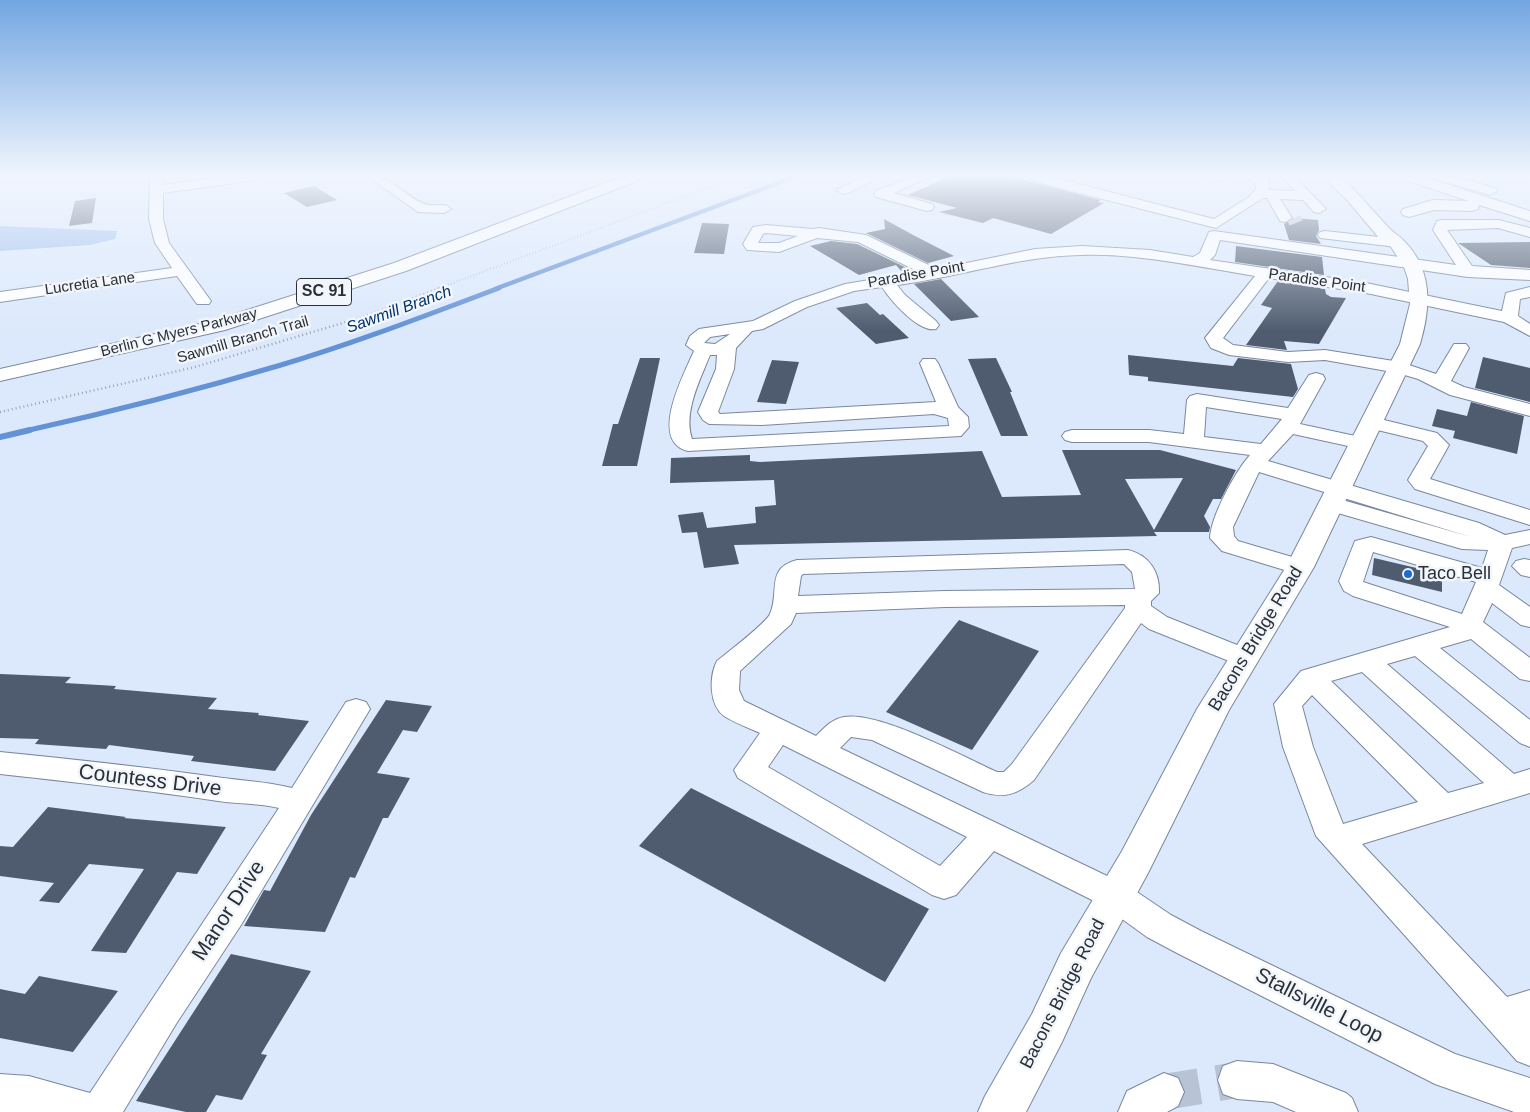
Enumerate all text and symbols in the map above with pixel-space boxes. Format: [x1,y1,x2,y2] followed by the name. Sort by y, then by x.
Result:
[866,258,966,292] street label: Paradise Point
[1267,265,1367,297] street label: Paradise Point
[44,269,136,299] street label: Lucretia Lane
[296,278,352,306] road number: SC 91
[344,282,454,338] water label: Sawmill Branch
[99,305,259,361] street label: Berlin G Myers Parkway
[175,313,311,367] street label: Sawmill Branch Trail
[1204,563,1308,715] street label: Bacons Bridge Road
[1418,563,1491,585] place label: Taco Bell
[1402,568,1414,580] marker: Taco Bell
[77,760,223,802] street label: Countess Drive
[187,856,271,966] street label: Manor Drive
[1016,916,1110,1072] street label: Bacons Bridge Road
[1251,963,1387,1049] street label: Stallsville Loop

